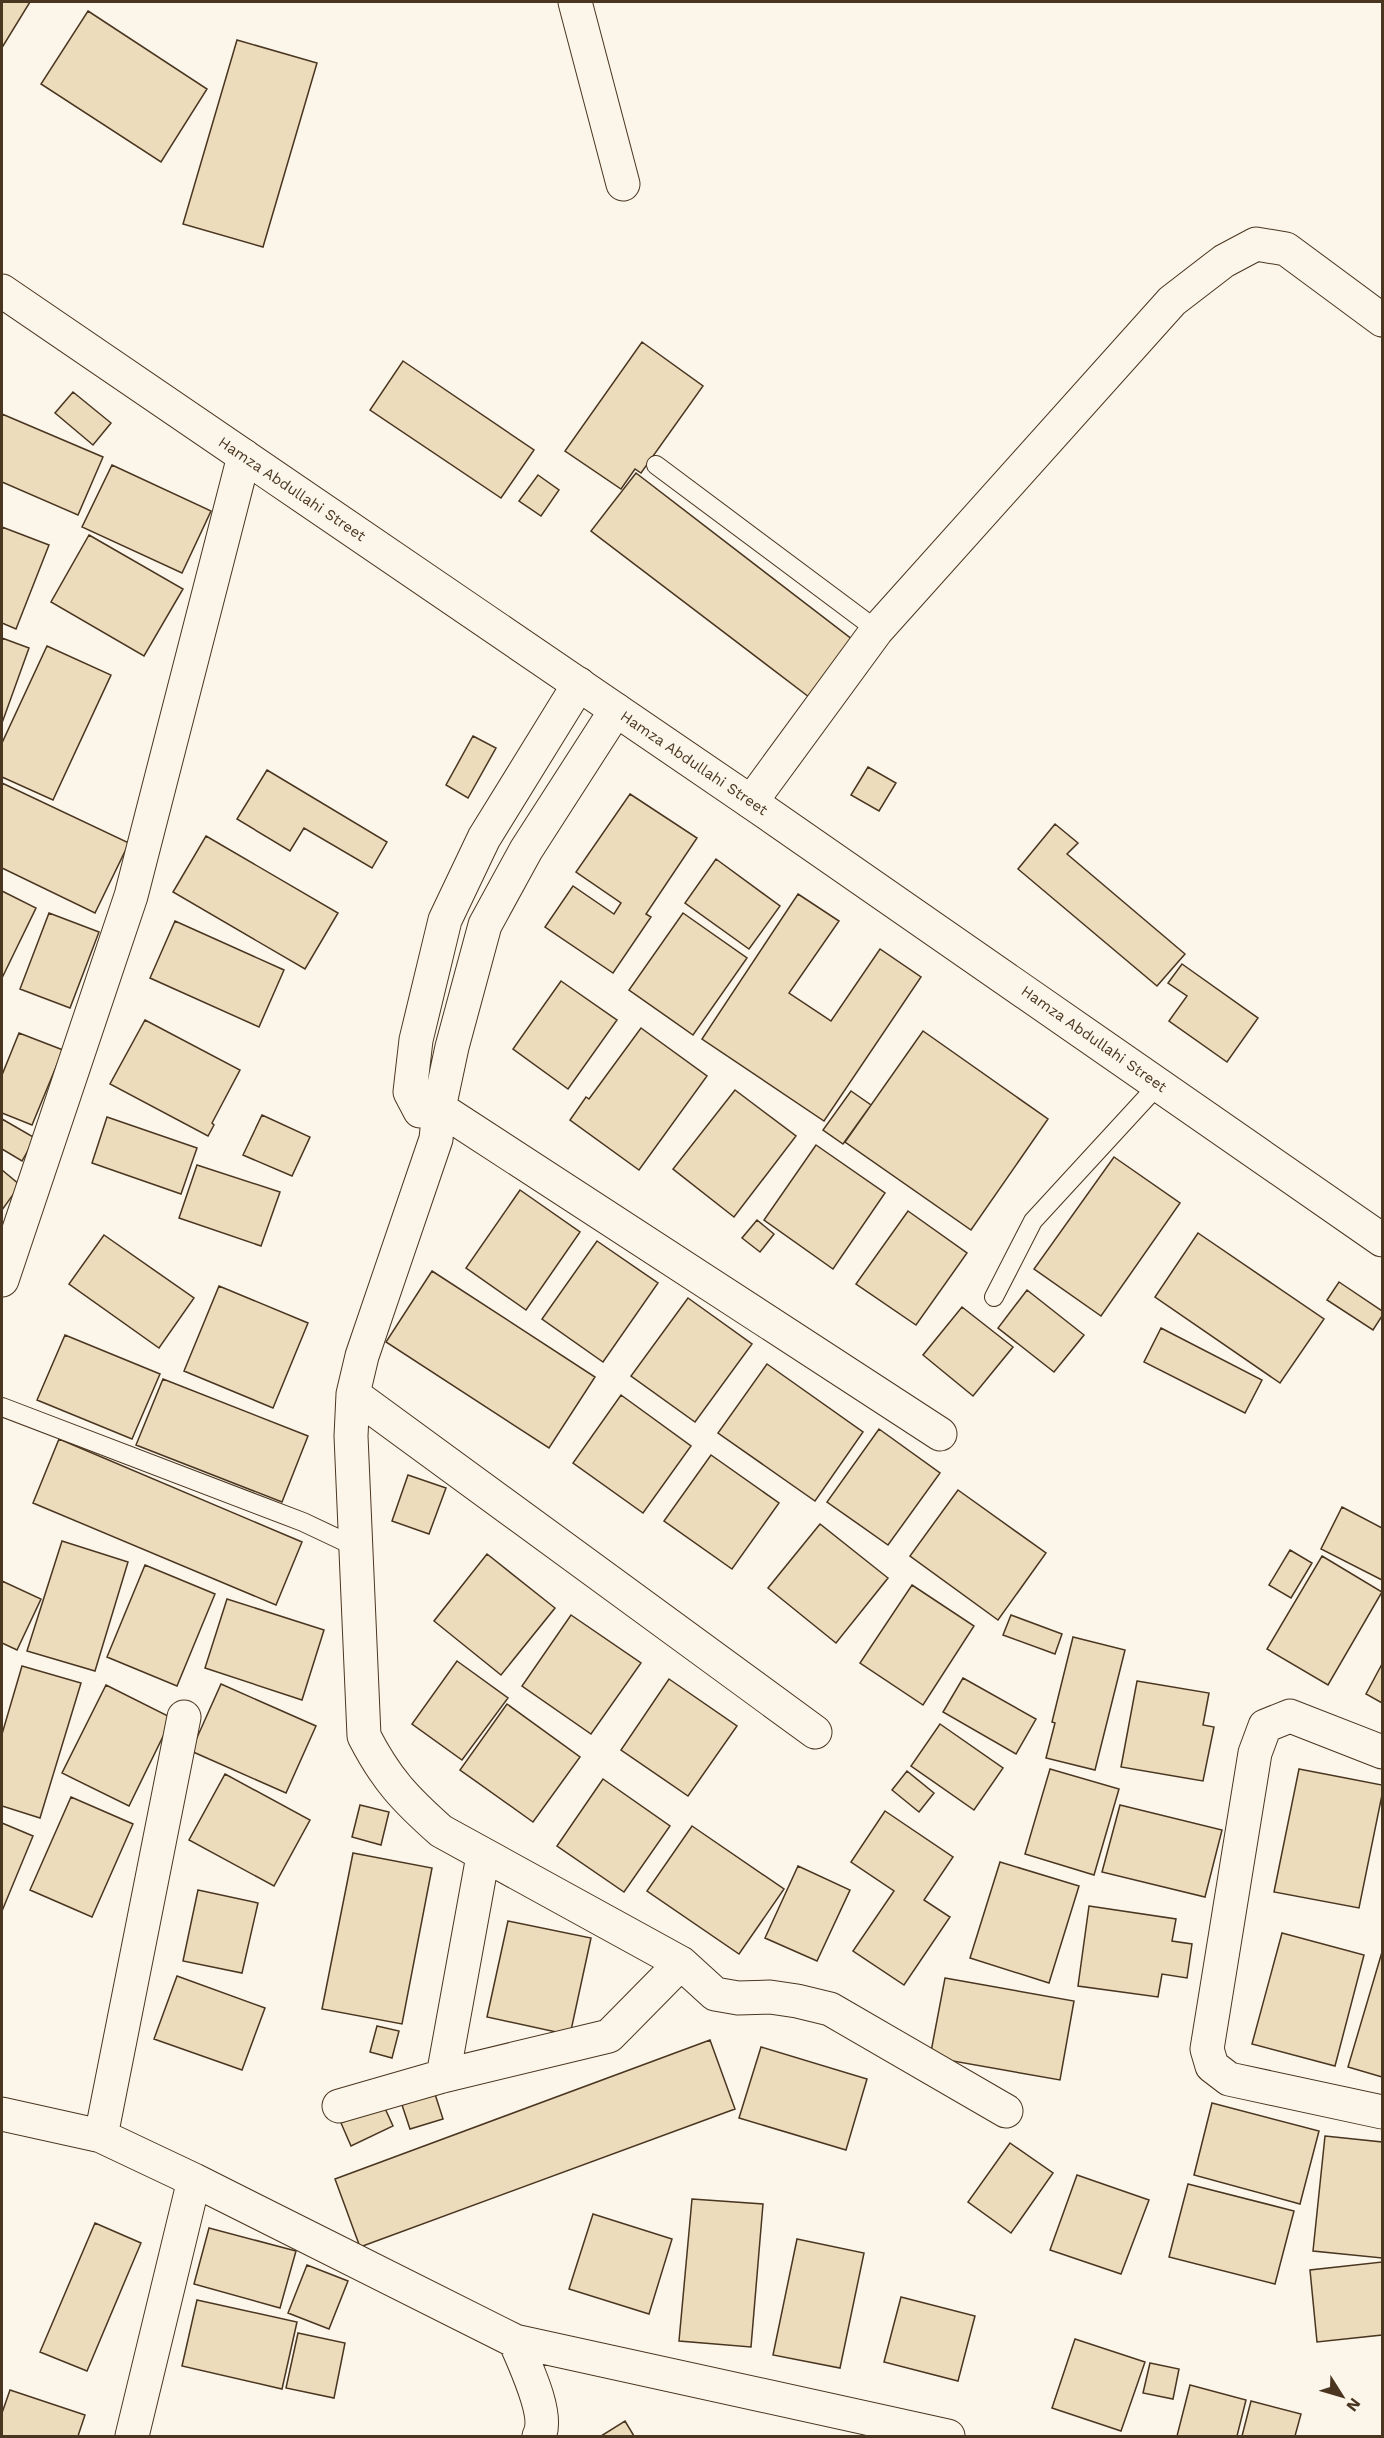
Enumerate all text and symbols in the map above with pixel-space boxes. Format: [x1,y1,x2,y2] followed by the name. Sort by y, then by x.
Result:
[215,433,370,545] street label: Hamza Abdullahi Street
[617,707,772,819] street label: Hamza Abdullahi Street
[1018,982,1171,1097] street label: Hamza Abdullahi Street
[1312,2366,1372,2426] north arrow
[1342,2394,1365,2415] text: N

